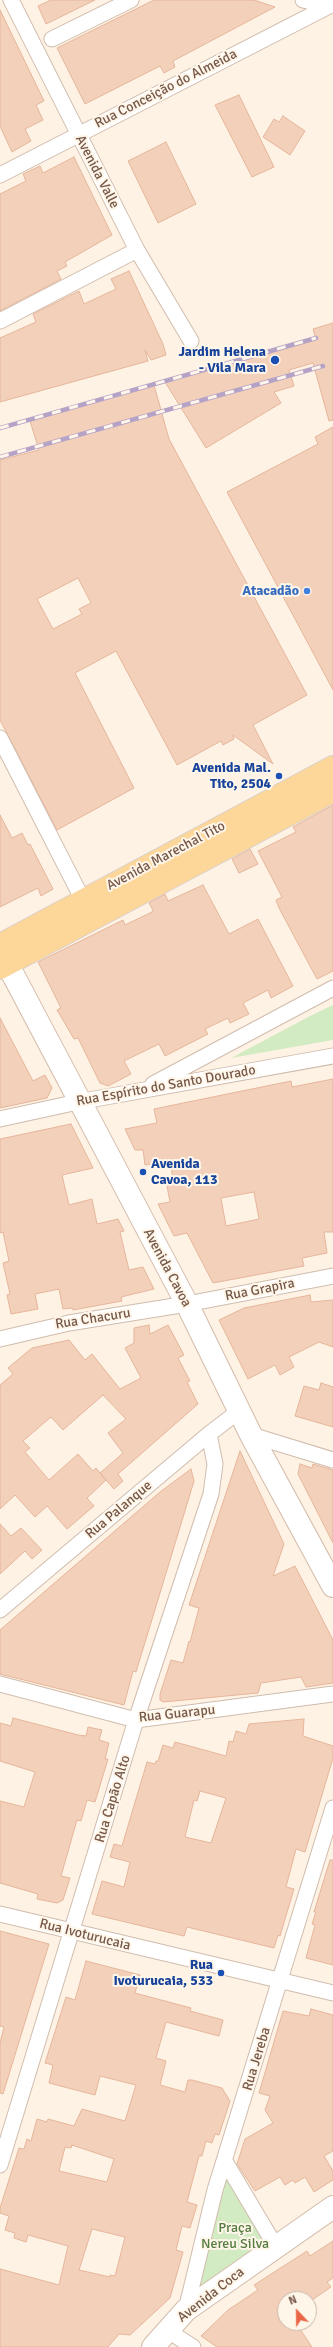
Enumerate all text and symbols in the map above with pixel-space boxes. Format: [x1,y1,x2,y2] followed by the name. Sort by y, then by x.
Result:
[92,46,240,132] street label: Rua Conceição do Almeida
[71,133,123,211] street label: Avenida Valle
[178,344,266,376] place label: Jardim Helena - Vila Mara
[269,354,281,366] marker: Jardim Helena - Vila Mara
[242,583,299,599] place label: Atacadão
[302,586,312,596] marker: Atacadão
[192,760,271,792] place label: Avenida Mal. Tito, 2504
[274,771,284,781] marker: Avenida Mal. Tito, 2504
[104,818,228,894] street label: Avenida Marechal Tito
[75,1062,257,1110] street label: Rua Espírito do Santo Dourado
[151,1156,217,1188] place label: Avenida Cavoa, 113
[138,1167,148,1177] marker: Avenida Cavoa, 113
[139,1226,195,1310] street label: Avenida Cavoa
[224,1275,296,1305] street label: Rua Grapira
[54,1305,132,1333] street label: Rua Chacuru
[82,1477,156,1543] street label: Rua Palanque
[138,1702,216,1726] street label: Rua Guarapu
[92,1753,134,1845] street label: Rua Capão Alto
[38,1916,132,1954] street label: Rua Ivoturucaia
[113,1957,213,1990] place label: Rua Ivoturucaia, 533
[216,1968,226,1978] marker: Rua Ivoturucaia, 533
[239,2025,275,2093] street label: Rua Jereba
[201,2220,269,2252] park label: Praça Nereu Silva
[174,2264,248,2326] street label: Avenida Coca
[277,2291,317,2331] north arrow
[287,2293,299,2308] text: N

